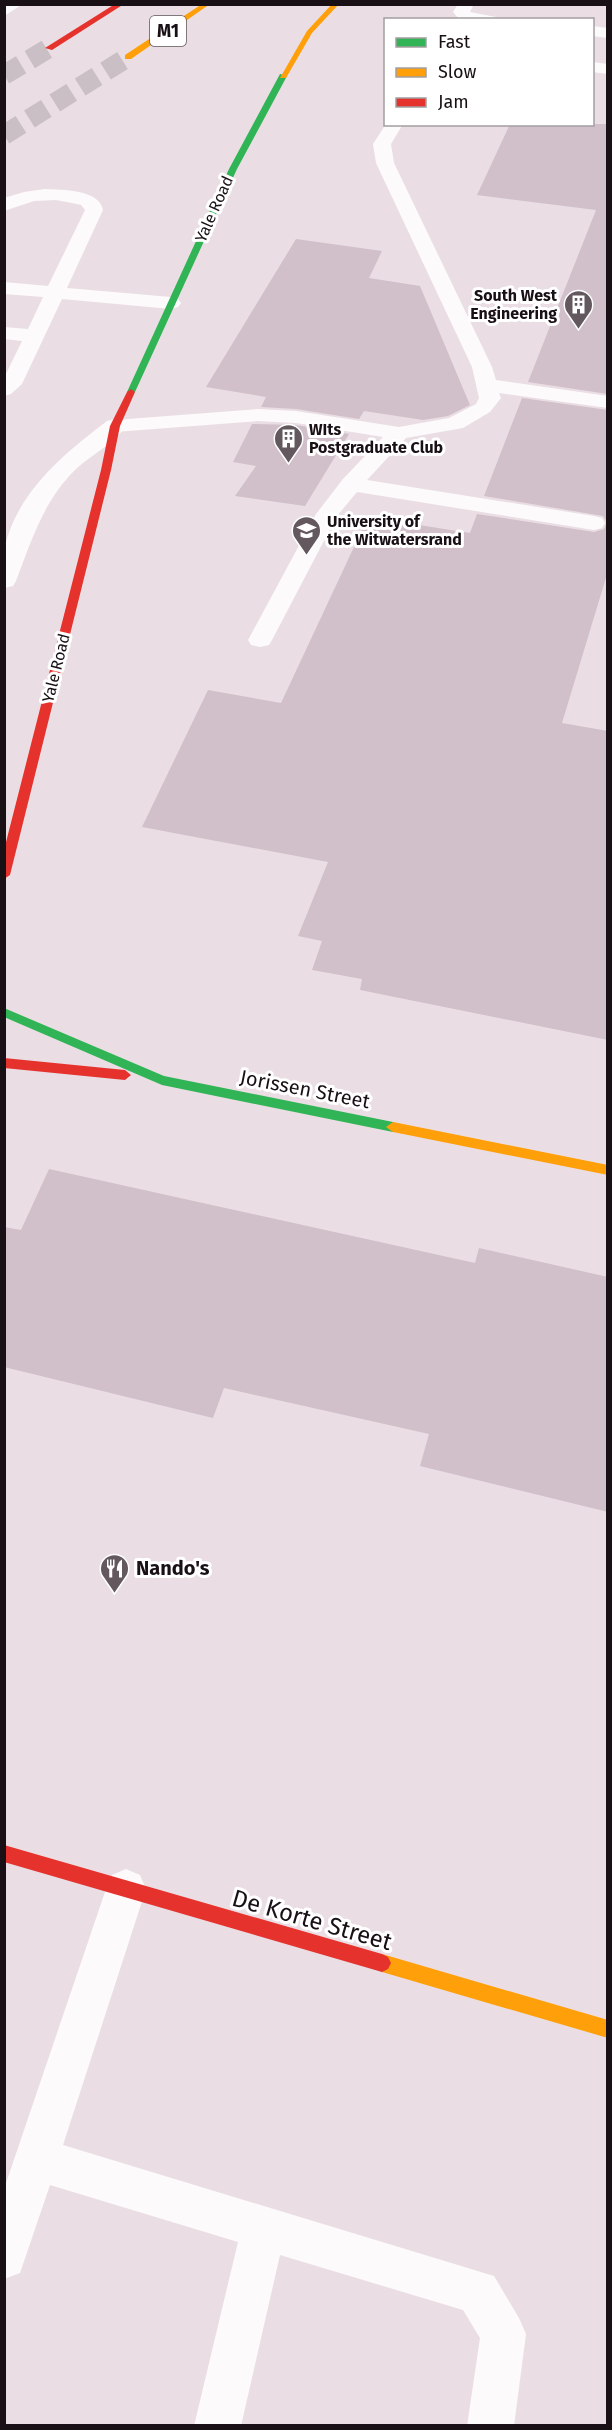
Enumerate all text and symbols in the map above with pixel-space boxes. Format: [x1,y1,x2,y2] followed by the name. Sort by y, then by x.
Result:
[150,16,186,46] road number: M1
[384,18,594,126] legend
[438,31,471,53] text: Fast
[438,61,477,83] text: Slow
[438,91,469,113] text: Jam
[191,173,237,245] street label: Yale Road
[470,286,558,323] place label: South West Engineering
[562,288,594,330] building icon: South West Engineering
[309,420,443,457] place label: WIts Postgraduate Club
[272,422,304,464] building icon: WIts Postgraduate Club
[327,512,462,549] place label: University of the Witwatersrand
[290,514,322,556] school or university icon: University of the Witwatersrand
[38,631,74,705] street label: Yale Road
[238,1065,373,1114] street label: Jorissen Street
[99,1552,131,1594] restaurant icon: Nando's
[136,1556,210,1580] place label: Nando's
[229,1884,395,1956] street label: De Korte Street

